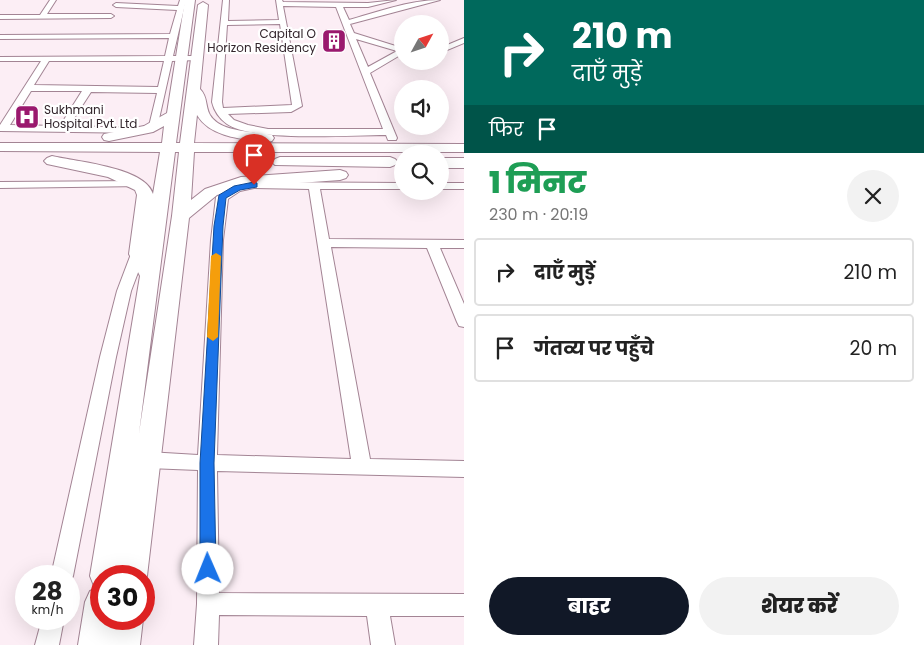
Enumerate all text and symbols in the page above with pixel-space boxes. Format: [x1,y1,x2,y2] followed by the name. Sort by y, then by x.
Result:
[572,11,672,60] text: 210 m
[394,15,449,70] north arrow
[394,15,449,200] map controls
[489,20,554,85] icon: right
[207,25,316,56] place label: Capital O Horizon Residency
[321,28,347,54] building icon: Capital O Horizon Residency
[572,58,642,89] text: दाएँ मुड़ें
[394,80,449,135] button: sound
[44,101,137,132] place label: Sukhmani Hospital Pvt. Ltd
[14,104,40,130] hospital icon: Sukhmani Hospital Pvt. Ltd
[533,115,561,143] icon: arrive
[489,116,523,143] text: फिर
[233,134,275,185] pin
[240,141,268,169] icon: arrive
[394,145,449,200] button: search
[489,161,586,204] text: 1 मिनट
[847,170,899,222] button: close
[489,203,588,226] text: 230 m · 20:19
[491,258,519,286] icon: right
[534,259,595,286] text: दाएँ मुड़ें
[843,259,897,286] text: 210 m
[491,334,519,362] icon: arrive
[534,335,654,362] text: गंतव्य पर पहुँचे
[849,335,897,362] text: 20 m
[181,542,233,594] position arrow
[90,565,155,630] speed limit sign: 30
[32,574,63,609] text: 28
[489,577,689,635] button: बाहर
[699,577,899,635] button: शेयर करें
[32,601,63,618] text: km/h

